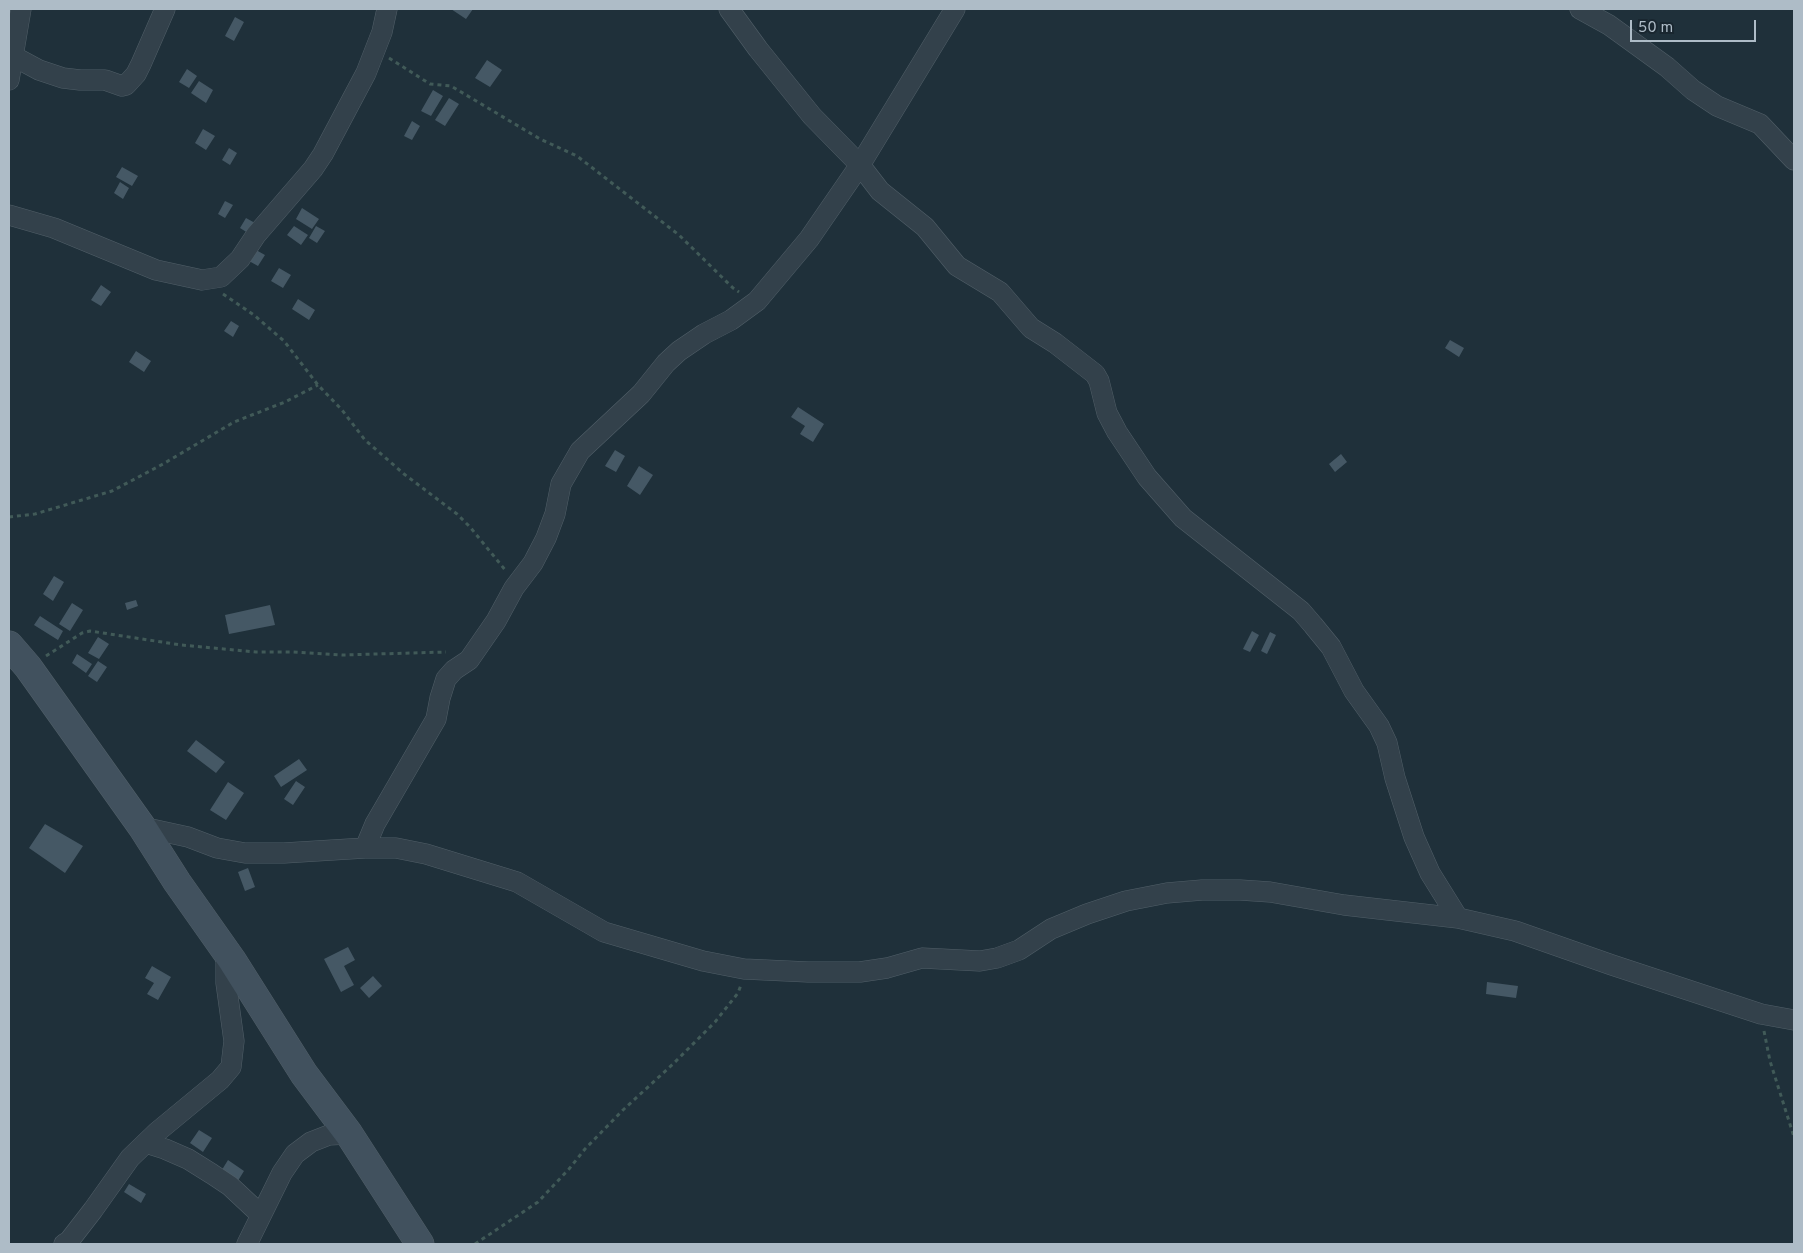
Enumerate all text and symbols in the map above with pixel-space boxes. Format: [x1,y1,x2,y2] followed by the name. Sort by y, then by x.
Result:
[1633,10,1759,42] scale bar
[1638,19,1673,38] text: 50 m

